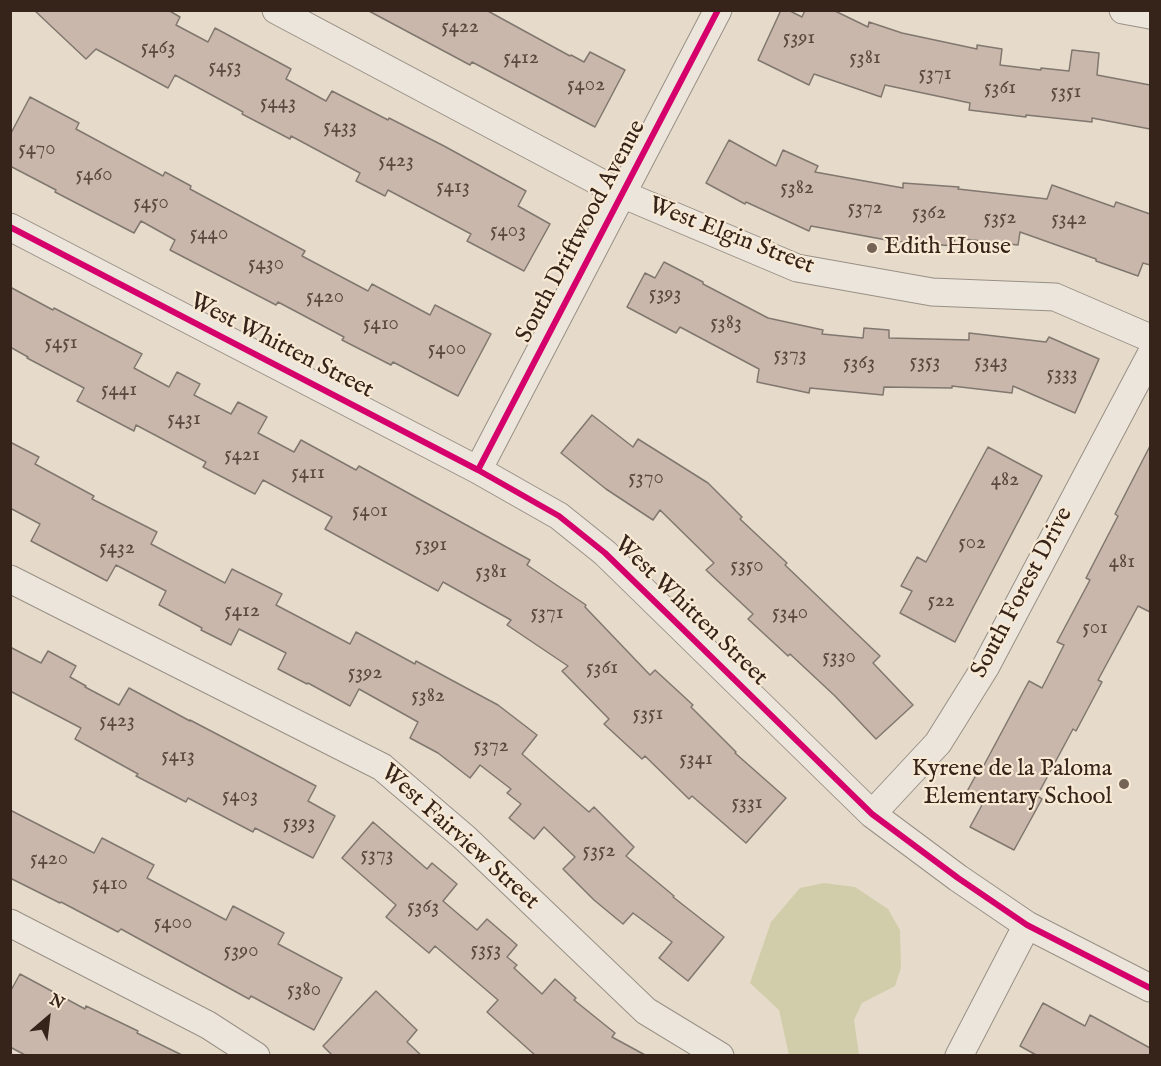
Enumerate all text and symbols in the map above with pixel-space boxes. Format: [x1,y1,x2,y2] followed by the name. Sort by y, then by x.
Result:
[441,15,479,41] house number: 5422
[783,26,815,52] house number: 5391
[141,36,175,62] house number: 5463
[503,46,539,72] house number: 5412
[849,46,881,72] house number: 5381
[208,55,242,81] house number: 5453
[918,62,952,88] house number: 5371
[567,73,605,99] house number: 5402
[984,76,1016,102] house number: 5361
[1051,80,1081,106] house number: 5351
[260,91,296,117] house number: 5443
[323,115,357,141] house number: 5433
[511,116,653,348] street label: South Driftwood Avenue
[18,137,56,163] house number: 5470
[378,149,414,175] house number: 5423
[76,163,112,189] house number: 5460
[436,175,470,201] house number: 5413
[780,176,814,202] house number: 5382
[133,191,169,217] house number: 5450
[644,192,818,282] street label: West Elgin Street
[847,196,883,222] house number: 5372
[912,201,946,227] house number: 5362
[984,206,1016,232] house number: 5352
[1051,207,1087,233] house number: 5342
[490,219,526,245] house number: 5403
[190,222,228,248] house number: 5440
[884,234,1011,262] place label: Edith House
[865,241,879,255] marker: Edith House
[248,252,284,278] house number: 5430
[649,282,681,308] house number: 5393
[306,285,344,311] house number: 5420
[184,288,378,406] street label: West Whitten Street
[710,311,742,337] house number: 5383
[363,312,399,338] house number: 5410
[44,331,78,357] house number: 5451
[428,337,466,363] house number: 5400
[773,343,807,369] house number: 5373
[910,350,940,376] house number: 5353
[974,350,1008,376] house number: 5343
[843,351,875,377] house number: 5363
[1046,362,1078,388] house number: 5333
[101,378,137,404] house number: 5441
[167,407,201,433] house number: 5431
[224,443,260,469] house number: 5421
[291,461,325,487] house number: 5411
[628,466,664,492] house number: 5370
[991,468,1019,494] house number: 482
[352,499,388,525] house number: 5401
[966,503,1080,683] street label: South Forest Drive
[607,531,773,693] street label: West Whitten Street
[958,531,986,557] house number: 502
[415,533,447,559] house number: 5391
[99,536,135,562] house number: 5432
[1109,550,1135,576] house number: 481
[730,554,764,580] house number: 5350
[475,560,507,586] house number: 5381
[927,589,955,615] house number: 522
[224,599,260,625] house number: 5412
[530,601,564,627] house number: 5371
[772,601,808,627] house number: 5340
[1082,616,1108,642] house number: 501
[822,645,856,671] house number: 5330
[586,656,618,682] house number: 5361
[348,661,382,687] house number: 5392
[411,684,445,710] house number: 5382
[633,702,663,728] house number: 5351
[99,709,135,735] house number: 5423
[473,734,509,760] house number: 5372
[161,744,195,770] house number: 5413
[679,747,713,773] house number: 5341
[912,756,1112,812] place label: Kyrene de la Paloma Elementary School
[374,759,544,917] street label: West Fairview Street
[1117,777,1131,791] marker: Kyrene de la Paloma Elementary School
[222,784,258,810] house number: 5403
[731,791,763,817] house number: 5331
[283,811,315,837] house number: 5393
[583,839,615,865] house number: 5352
[360,843,394,869] house number: 5373
[30,847,68,873] house number: 5420
[92,872,128,898] house number: 5410
[407,895,439,921] house number: 5363
[154,911,192,937] house number: 5400
[471,938,501,964] house number: 5353
[224,939,258,965] house number: 5390
[287,978,321,1004] house number: 5380
[18,988,78,1048] north arrow
[46,990,67,1014] text: N

